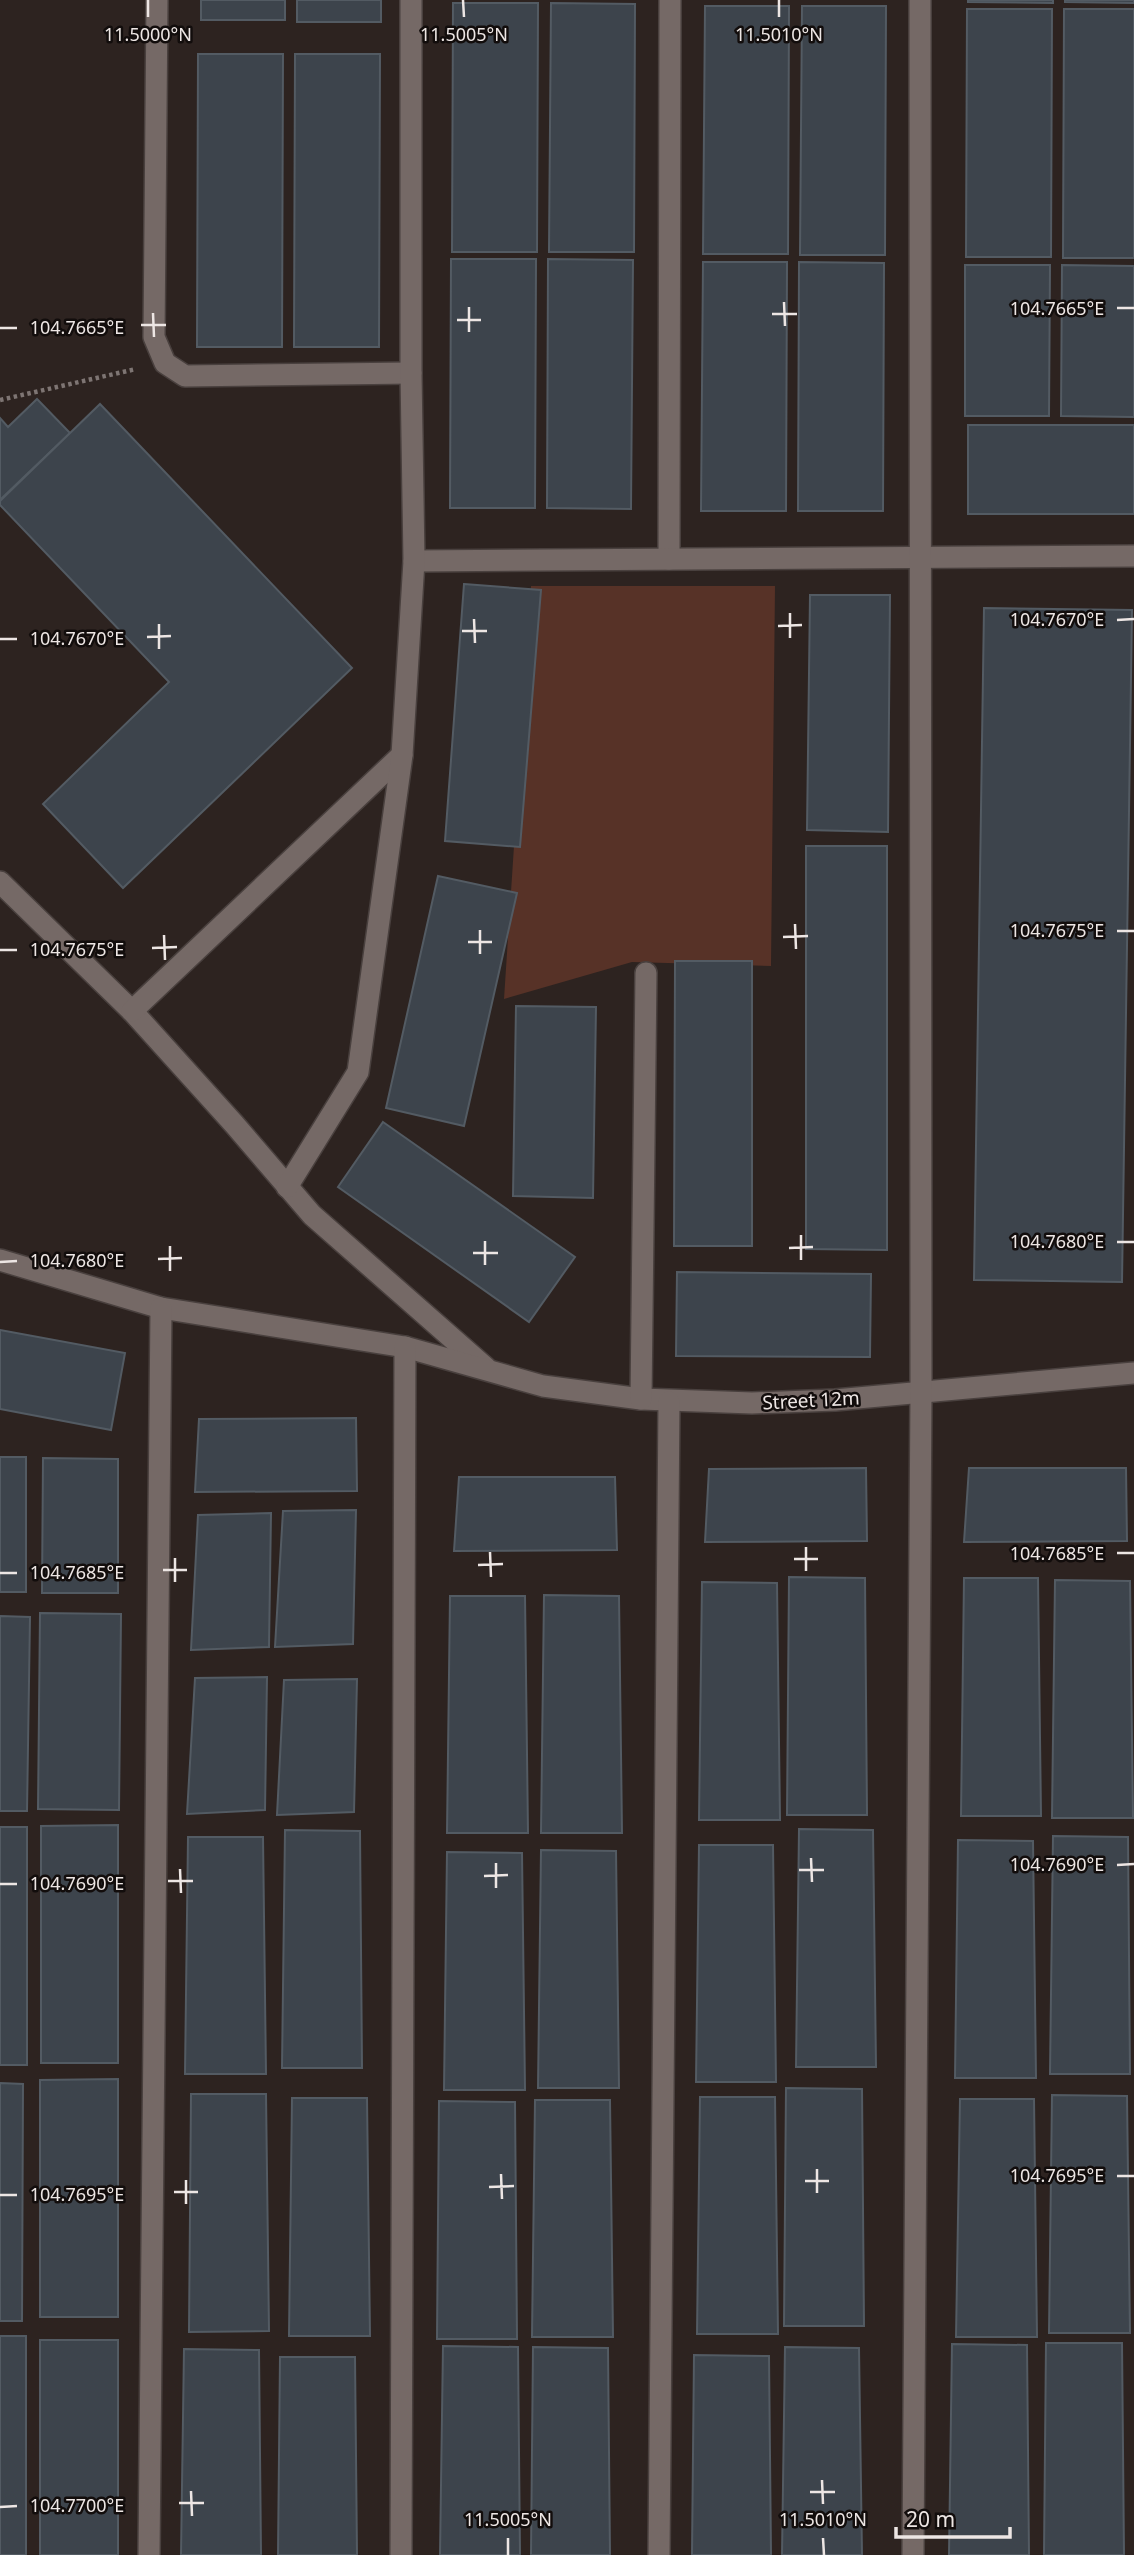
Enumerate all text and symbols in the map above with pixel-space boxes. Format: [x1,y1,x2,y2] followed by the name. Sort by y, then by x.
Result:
[104,22,192,46] text: 11.5000°N
[420,22,508,46] text: 11.5005°N
[735,22,823,46] text: 11.5010°N
[1010,296,1104,320] text: 104.7665°E
[30,315,124,339] text: 104.7665°E
[1010,607,1104,631] text: 104.7670°E
[30,626,124,650] text: 104.7670°E
[1010,918,1104,942] text: 104.7675°E
[30,937,124,961] text: 104.7675°E
[1010,1229,1104,1253] text: 104.7680°E
[30,1248,124,1272] text: 104.7680°E
[762,1384,860,1416] street label: Street 12m
[1010,1541,1104,1565] text: 104.7685°E
[30,1560,124,1584] text: 104.7685°E
[1010,1852,1104,1876] text: 104.7690°E
[30,1871,124,1895] text: 104.7690°E
[1010,2163,1104,2187] text: 104.7695°E
[30,2182,124,2206] text: 104.7695°E
[30,2493,124,2517] text: 104.7700°E
[896,2496,1010,2540] scale bar
[906,2505,955,2533] text: 20 m
[464,2507,552,2531] text: 11.5005°N
[779,2507,867,2531] text: 11.5010°N

